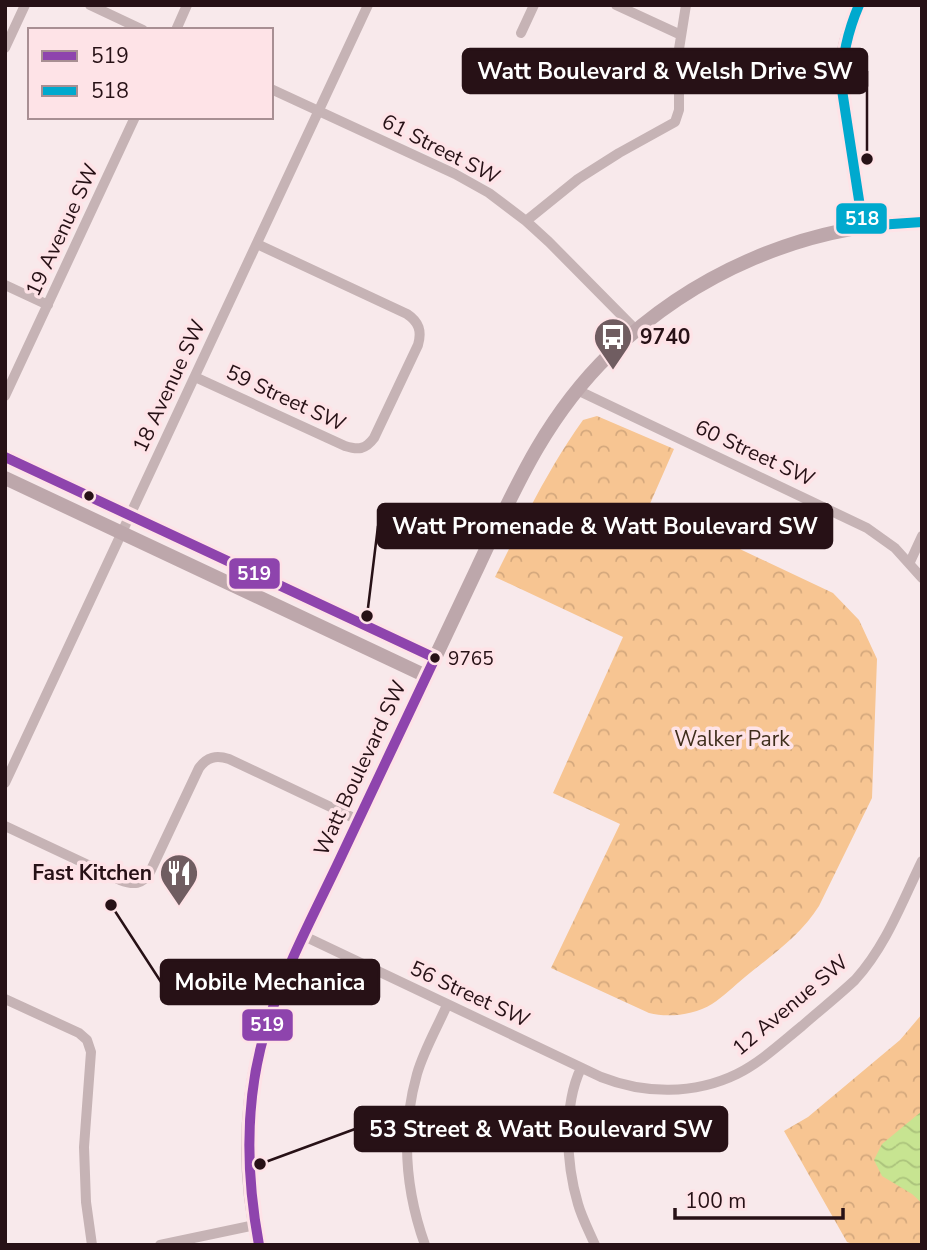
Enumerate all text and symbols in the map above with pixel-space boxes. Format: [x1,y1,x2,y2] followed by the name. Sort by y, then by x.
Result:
[28,28,273,119] legend
[91,42,129,70] text: 519
[463,49,867,93] callout: Watt Boulevard & Welsh Drive SW
[477,56,853,87] text: Watt Boulevard & Welsh Drive SW
[91,77,129,105] text: 518
[377,107,505,191] street label: 61 Street SW
[19,159,105,301] street label: 19 Avenue SW
[835,202,888,235] line badge: 518
[845,206,879,232] text: 518
[126,315,212,457] street label: 18 Avenue SW
[592,316,634,371] bus stop icon: 9740
[640,323,690,351] place label: 9740
[222,358,350,438] street label: 59 Street SW
[691,413,819,493] street label: 60 Street SW
[82,489,96,503] unlabelled marker
[378,504,832,548] callout: Watt Promenade & Watt Boulevard SW
[392,511,818,542] text: Watt Promenade & Watt Boulevard SW
[228,557,281,590] line badge: 519
[237,561,271,587] text: 519
[448,646,494,672] place label: 9765
[428,651,442,665] marker: 9765
[307,676,413,860] street label: Watt Boulevard SW
[674,725,790,753] park label: Walker Park
[158,852,200,907] restaurant icon: Fast Kitchen
[32,859,152,887] place label: Fast Kitchen
[726,948,854,1062] street label: 12 Avenue SW
[406,954,534,1034] street label: 56 Street SW
[161,960,379,1004] callout: Mobile Mechanica
[175,967,365,998] text: Mobile Mechanica
[241,1008,294,1042] line badge: 519
[250,1012,284,1038] text: 519
[355,1107,727,1151] callout: 53 Street & Watt Boulevard SW
[369,1114,713,1145] text: 53 Street & Watt Boulevard SW
[675,1176,843,1220] scale bar
[685,1187,746,1215] text: 100 m

